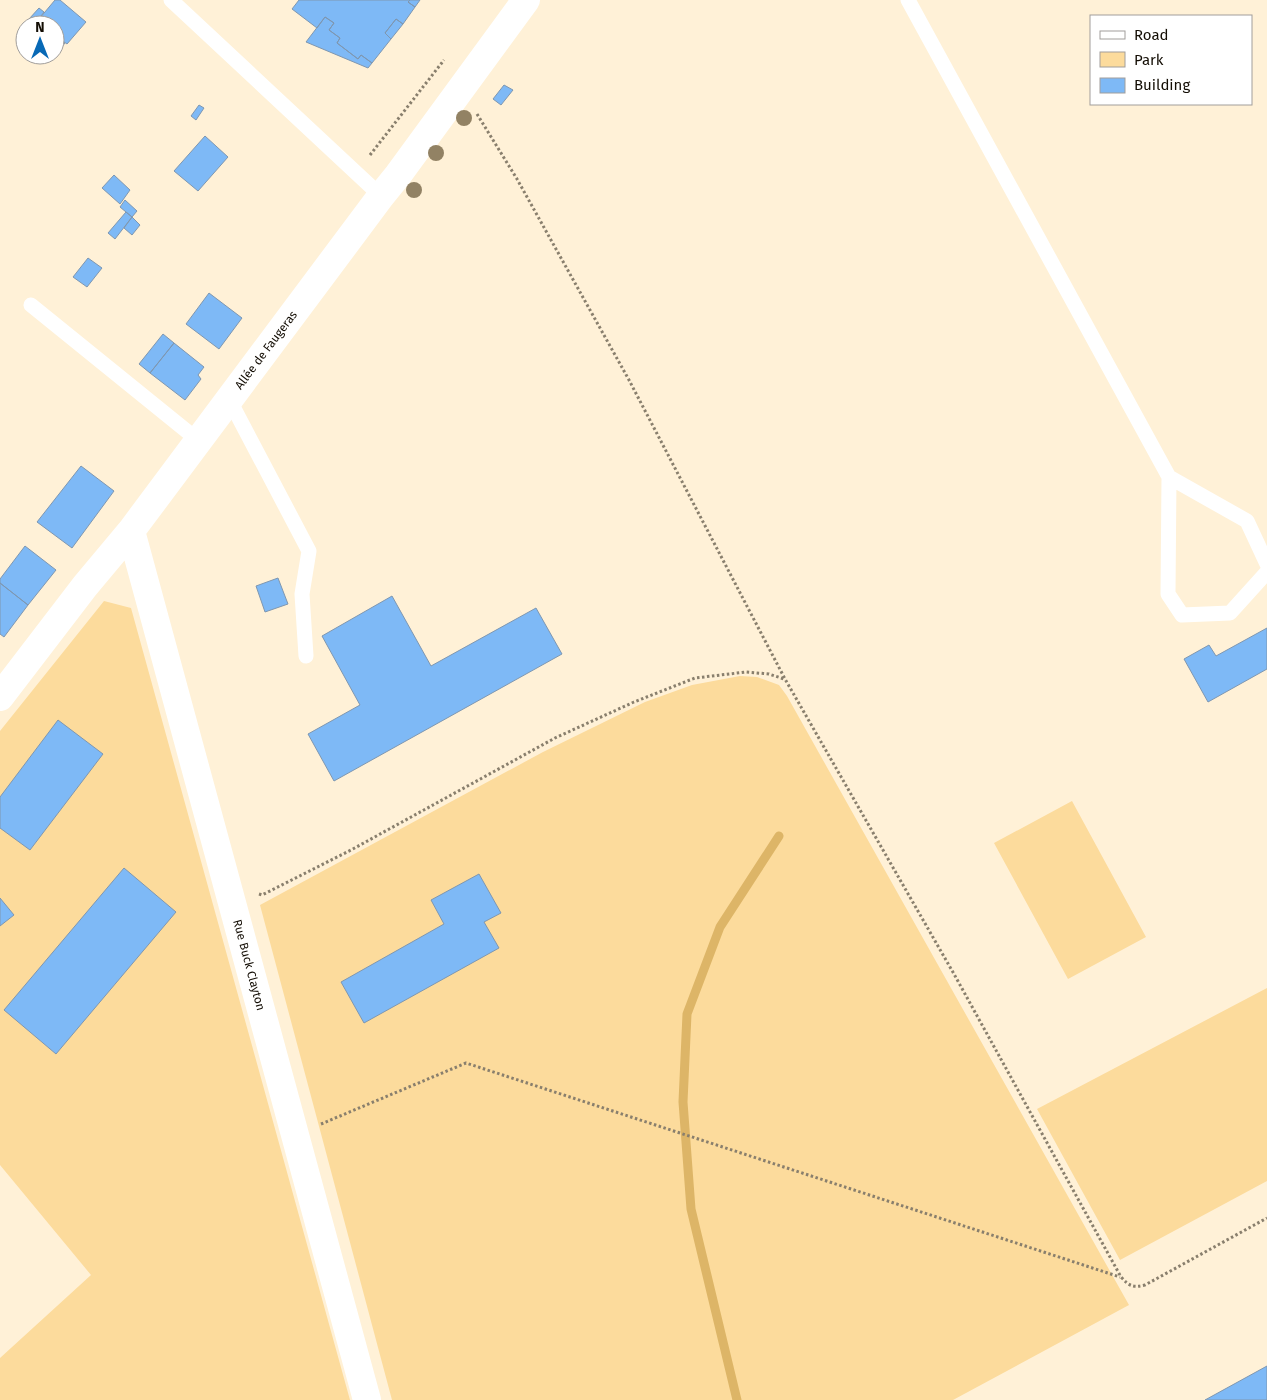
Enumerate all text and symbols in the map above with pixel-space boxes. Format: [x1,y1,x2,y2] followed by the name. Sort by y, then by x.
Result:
[15,15,65,65] north arrow
[1090,15,1252,105] legend
[35,19,45,36] text: N
[1134,26,1169,44] text: Road
[1134,51,1164,69] text: Park
[1134,76,1190,94] text: Building
[232,308,300,392] street label: Allée de Faugeras
[230,918,268,1012] street label: Rue Buck Clayton

